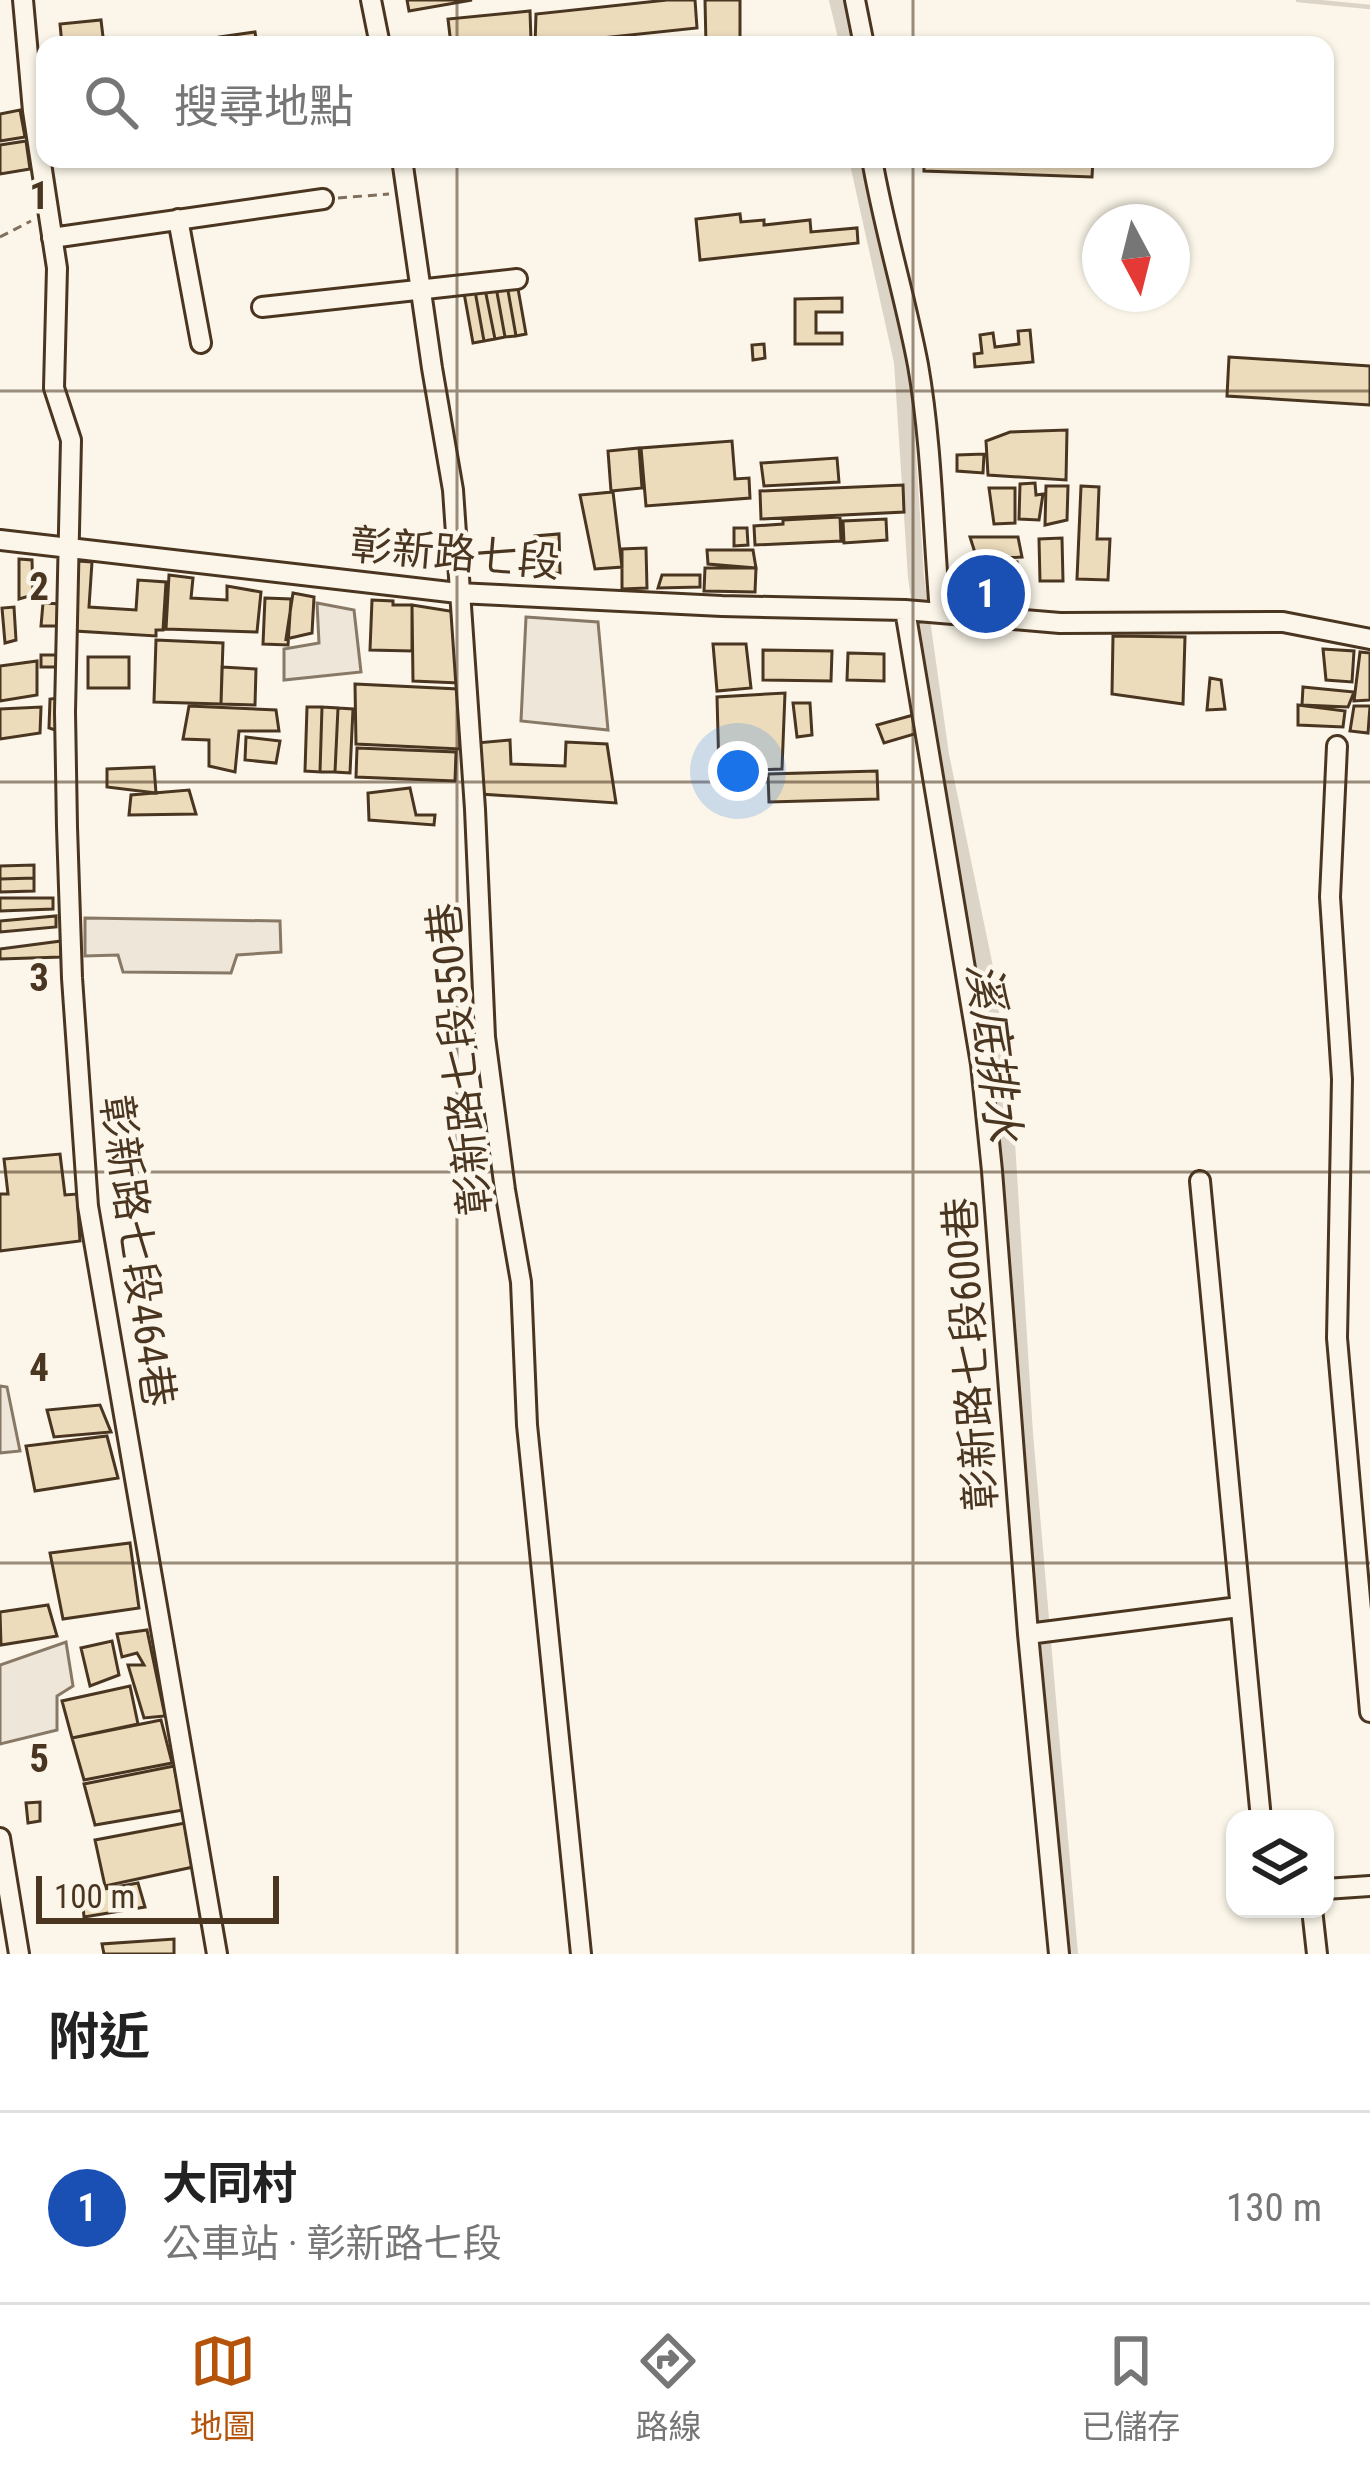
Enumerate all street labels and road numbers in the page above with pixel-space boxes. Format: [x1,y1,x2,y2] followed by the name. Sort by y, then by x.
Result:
[348,520,562,587] street label: 彰新路七段
[419,900,500,1218] street label: 彰新路七段550巷
[91,1092,184,1410] street label: 彰新路七段464巷
[935,1196,1006,1512] street label: 彰新路七段600巷

